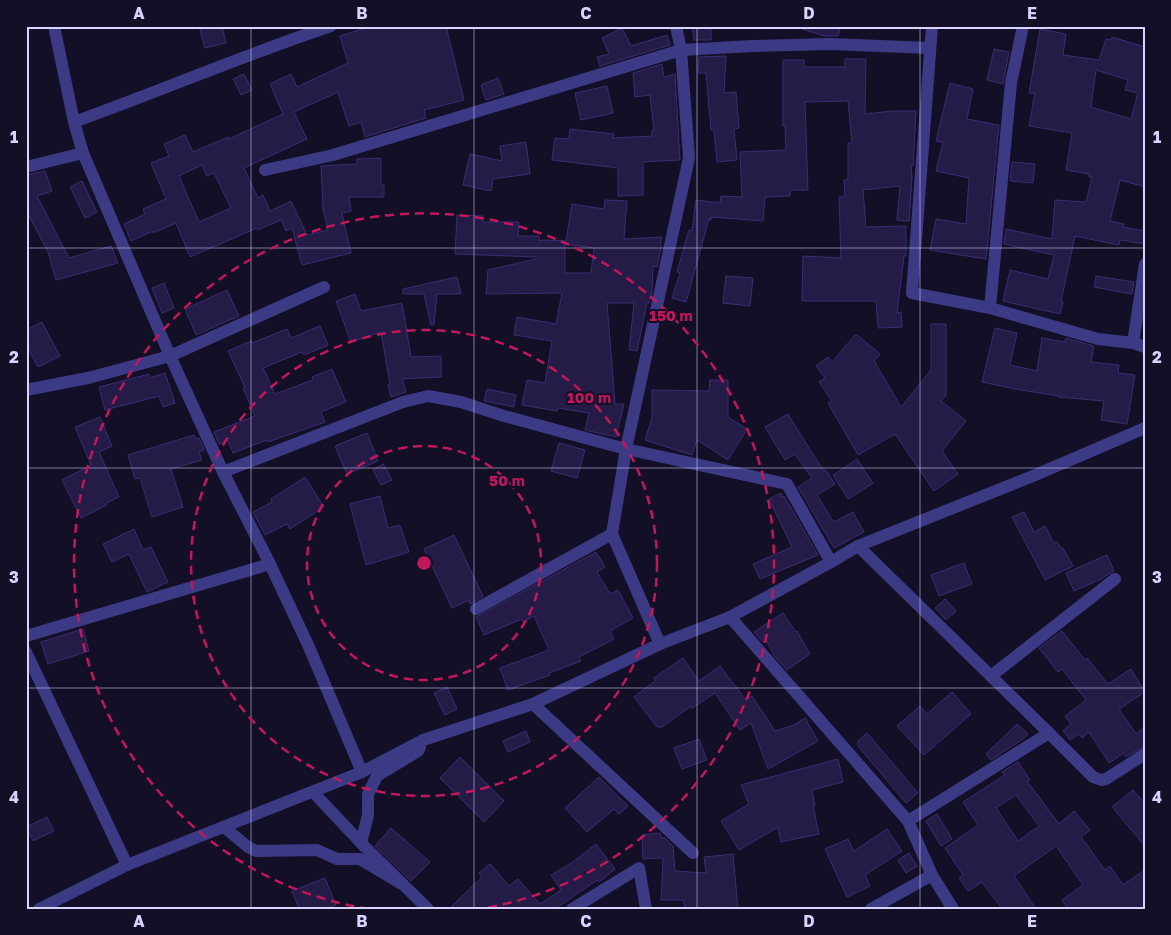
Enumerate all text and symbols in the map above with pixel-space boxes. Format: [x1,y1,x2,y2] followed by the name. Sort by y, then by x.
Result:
[133,3,145,23] text: A
[356,3,368,23] text: B
[580,3,592,23] text: C
[803,3,815,23] text: D
[1027,3,1037,23] text: E
[10,127,18,147] text: 1
[1153,127,1161,147] text: 1
[649,306,693,324] text: 150 m
[9,347,19,367] text: 2
[1152,347,1162,367] text: 2
[567,388,611,406] text: 100 m
[489,471,525,489] text: 50 m
[415,554,433,572] centre of rings
[9,567,19,587] text: 3
[1152,567,1162,587] text: 3
[9,787,19,807] text: 4
[1152,787,1162,807] text: 4
[133,911,145,931] text: A
[356,911,368,931] text: B
[580,911,592,931] text: C
[803,911,815,931] text: D
[1027,911,1037,931] text: E

